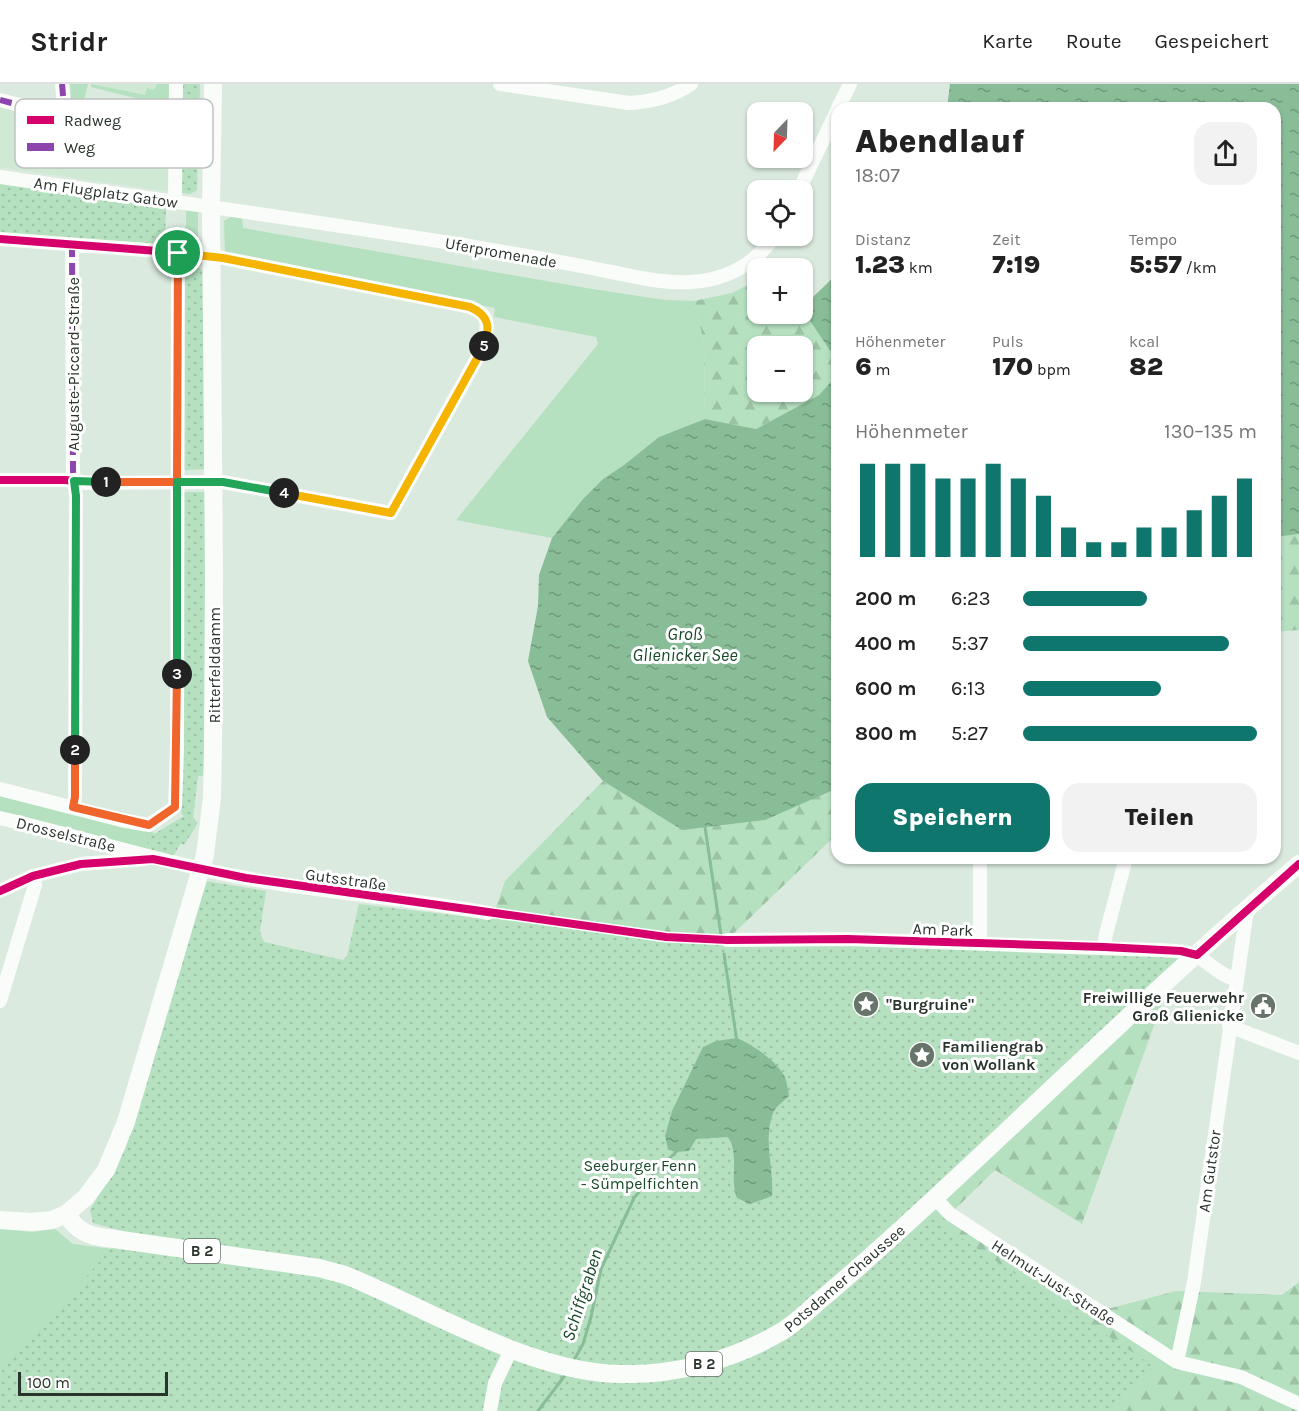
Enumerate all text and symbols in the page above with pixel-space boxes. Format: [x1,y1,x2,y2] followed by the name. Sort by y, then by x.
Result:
[30,25,107,58] text: Stridr
[982,29,1033,53] text: Karte
[1066,29,1122,53] text: Route
[1155,29,1269,53] text: Gespeichert
[15,99,213,168] legend
[747,102,813,168] north arrow
[747,102,813,402] map controls
[64,111,121,130] text: Radweg
[855,122,1025,160] text: Abendlauf
[1194,122,1257,185] button: share
[64,138,95,157] text: Weg
[855,164,900,187] text: 18:07
[33,173,179,212] street label: Am Flugplatz Gatow
[747,180,813,246] button: locate
[152,227,203,278] pin
[855,230,911,249] text: Distanz
[992,230,1020,249] text: Zeit
[1129,230,1177,249] text: Tempo
[444,233,558,272] street label: Uferpromenade
[161,236,194,269] icon: arrive
[855,249,905,280] text: 1.23
[992,249,1040,280] text: 7:19
[1129,249,1182,280] text: 5:57
[747,258,813,324] button: +
[905,258,933,277] text: km
[1182,258,1217,277] text: /km
[64,277,83,451] street label: Auguste-Piccard-Straße
[469,331,499,361] pin: 5
[855,332,945,351] text: Höhenmeter
[992,332,1023,351] text: Puls
[1129,332,1160,351] text: kcal
[479,336,489,355] text: 5
[747,336,813,402] button: −
[855,351,872,382] text: 6
[992,351,1033,382] text: 170
[1129,351,1163,382] text: 82
[872,360,891,379] text: m
[1033,360,1071,379] text: bpm
[855,420,968,443] text: Höhenmeter
[1164,420,1257,443] text: 130–135 m
[91,467,121,497] pin: 1
[103,472,109,491] text: 1
[269,478,299,508] pin: 4
[279,483,289,502] text: 4
[855,587,916,610] text: 200 m
[951,587,990,610] text: 6:23
[205,607,224,723] street label: Ritterfelddamm
[632,623,738,666] water label: Groß Glienicker See
[855,632,916,655] text: 400 m
[951,632,988,655] text: 5:37
[162,659,192,689] pin: 3
[172,664,182,683] text: 3
[855,677,916,700] text: 600 m
[951,677,985,700] text: 6:13
[855,722,917,745] text: 800 m
[951,722,988,745] text: 5:27
[60,735,90,765] pin: 2
[70,740,80,759] text: 2
[855,783,1050,852] button: Speichern
[1062,783,1257,852] button: Teilen
[14,813,117,856] street label: Drosselstraße
[304,864,388,895] street label: Gutsstraße
[912,919,974,940] street label: Am Park
[1083,988,1245,1025] place label: Freiwillige Feuerwehr Groß Glienicke
[851,989,881,1019] place icon: "Burgruine"
[1248,991,1278,1021] public building icon: Freiwillige Feuerwehr Groß Glienicke
[886,995,974,1014] place label: "Burgruine"
[942,1037,1044,1074] place label: Familiengrab von Wollank
[907,1040,937,1070] place icon: Familiengrab von Wollank
[1194,1128,1225,1213] street label: Am Gutstor
[581,1156,699,1193] park label: Seeburger Fenn - Sümpelfichten
[780,1221,909,1336] street label: Potsdamer Chaussee
[988,1235,1119,1330] street label: Helmut-Just-Straße
[184,1239,220,1263] road number: B 2
[557,1246,607,1344] water label: Schiffgraben
[686,1352,722,1376] road number: B 2
[18,1369,168,1396] scale bar
[27,1373,70,1392] text: 100 m

